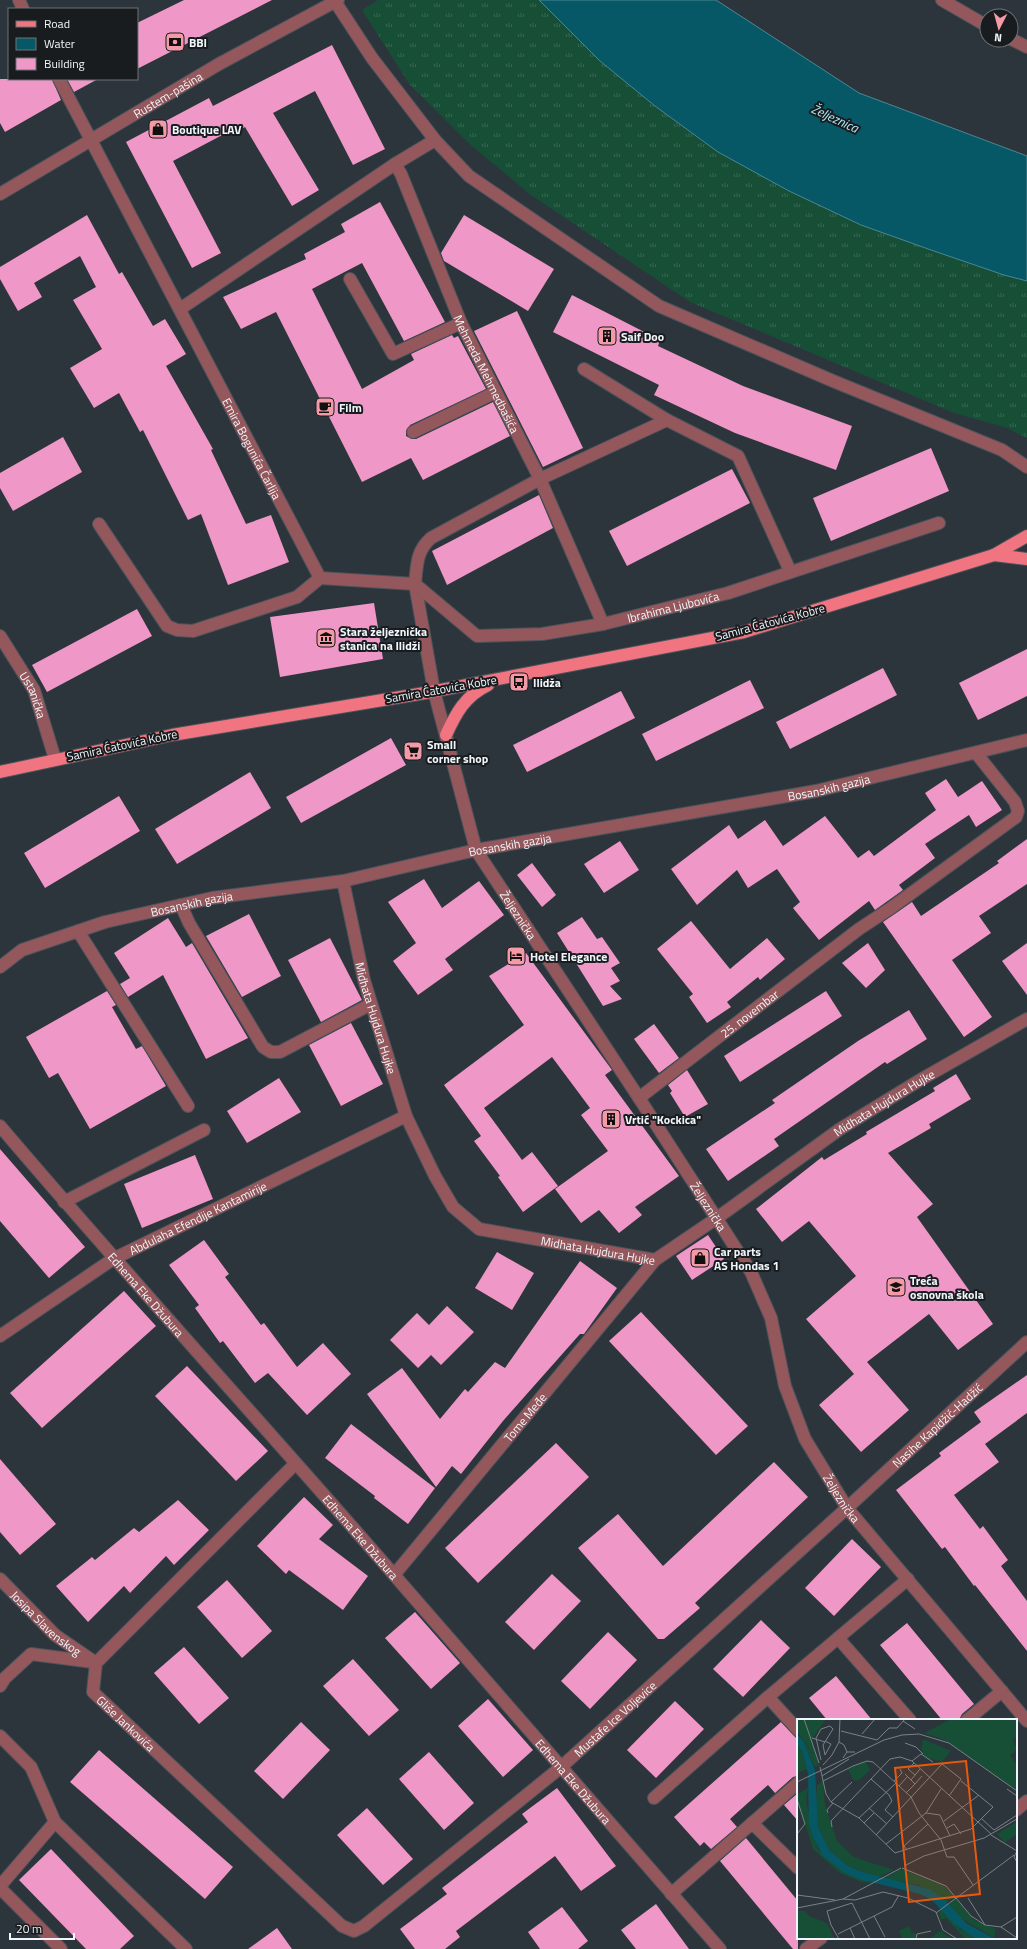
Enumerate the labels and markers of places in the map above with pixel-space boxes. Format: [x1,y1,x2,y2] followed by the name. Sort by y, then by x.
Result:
[164,31,186,53] bank icon: BBI
[189,33,207,52] place label: BBI
[147,118,169,140] shop icon: Boutique LAV
[172,120,242,139] place label: Boutique LAV
[596,325,618,347] building icon: Saif Doo
[621,327,664,346] place label: Saif Doo
[314,396,336,418] cafe icon: Film
[339,398,362,417] place label: Film
[340,622,427,655] place label: Stara željeznička stanica na Ilidži
[315,627,337,649] museum icon: Stara željeznička stanica na Ilidži
[508,671,530,693] bus stop icon: Ilidža
[533,673,561,692] place label: Ilidža
[427,735,489,768] place label: Small corner shop
[402,740,424,762] supermarket icon: Small corner shop
[505,945,527,967] hotel icon: Hotel Elegance
[530,947,607,966] place label: Hotel Elegance
[600,1108,622,1130] building icon: Vrtić "Kockica"
[625,1110,701,1129] place label: Vrtić "Kockica"
[714,1242,779,1275] place label: Car parts AS Hondas 1
[689,1247,711,1269] shop icon: Car parts AS Hondas 1
[910,1271,984,1304] place label: Treća osnovna škola
[885,1276,907,1298] school or university icon: Treća osnovna škola

